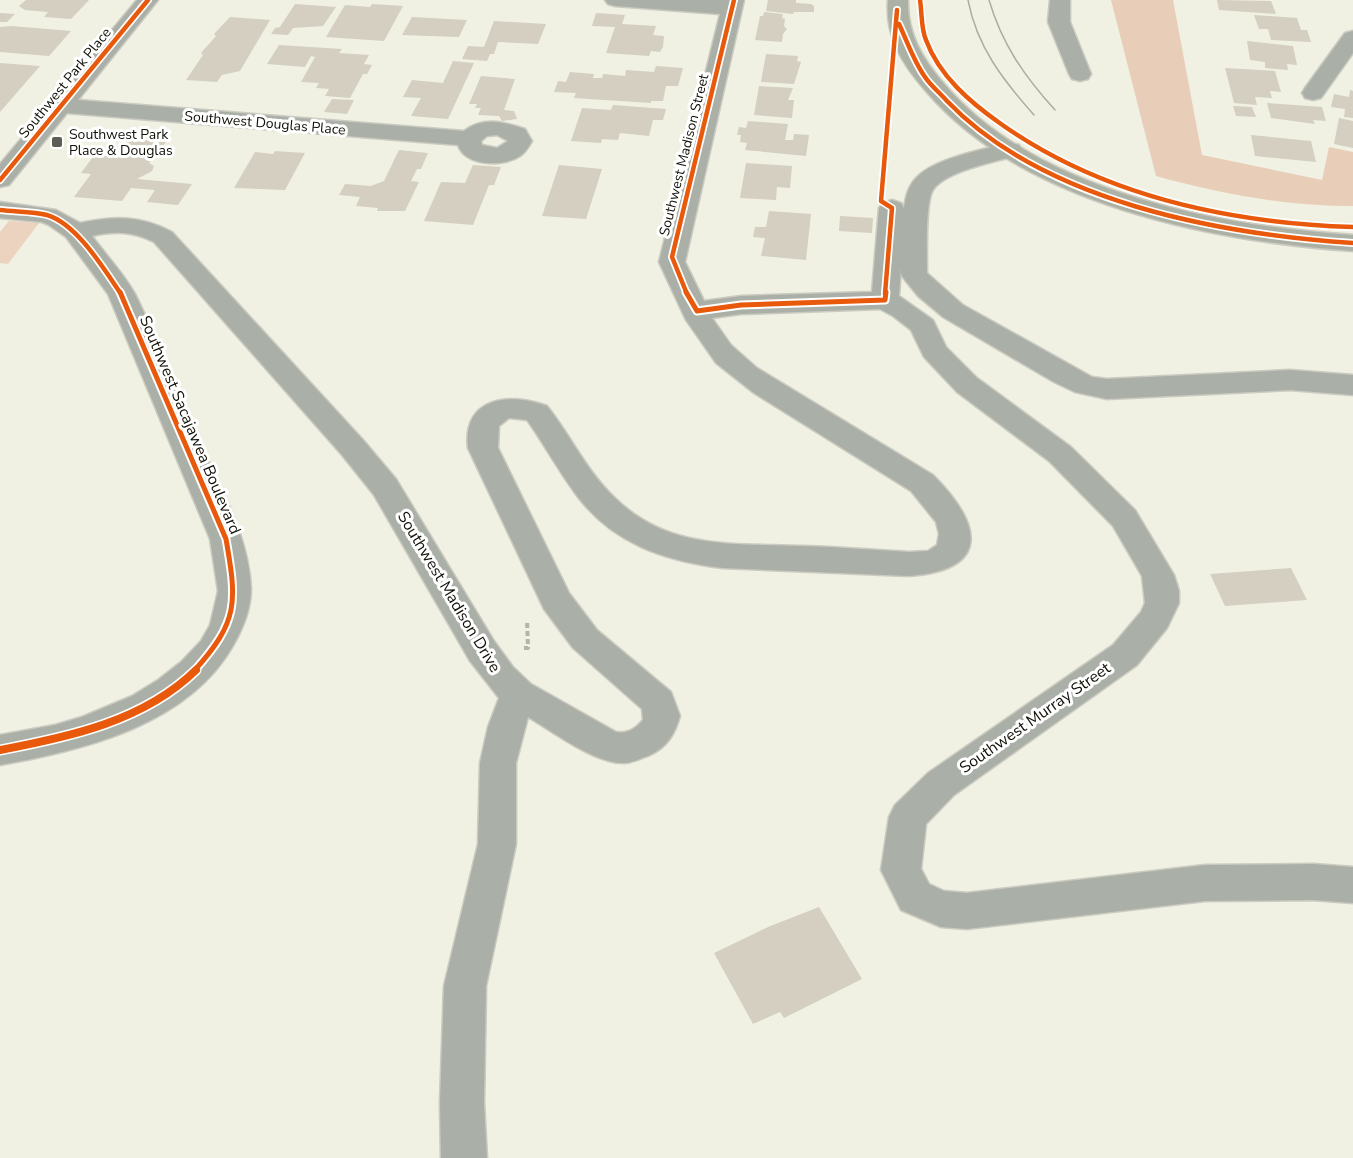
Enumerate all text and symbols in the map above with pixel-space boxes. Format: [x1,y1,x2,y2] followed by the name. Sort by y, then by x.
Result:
[14,24,116,142] street label: Southwest Park Place
[655,72,713,238] street label: Southwest Madison Street
[184,106,346,140] street label: Southwest Douglas Place
[69,125,173,160] place label: Southwest Park Place & Douglas
[50,135,64,149] marker: Southwest Park Place & Douglas
[134,312,246,538] street label: Southwest Sacajawea Boulevard
[392,507,506,677] street label: Southwest Madison Drive
[955,657,1115,779] street label: Southwest Murray Street

